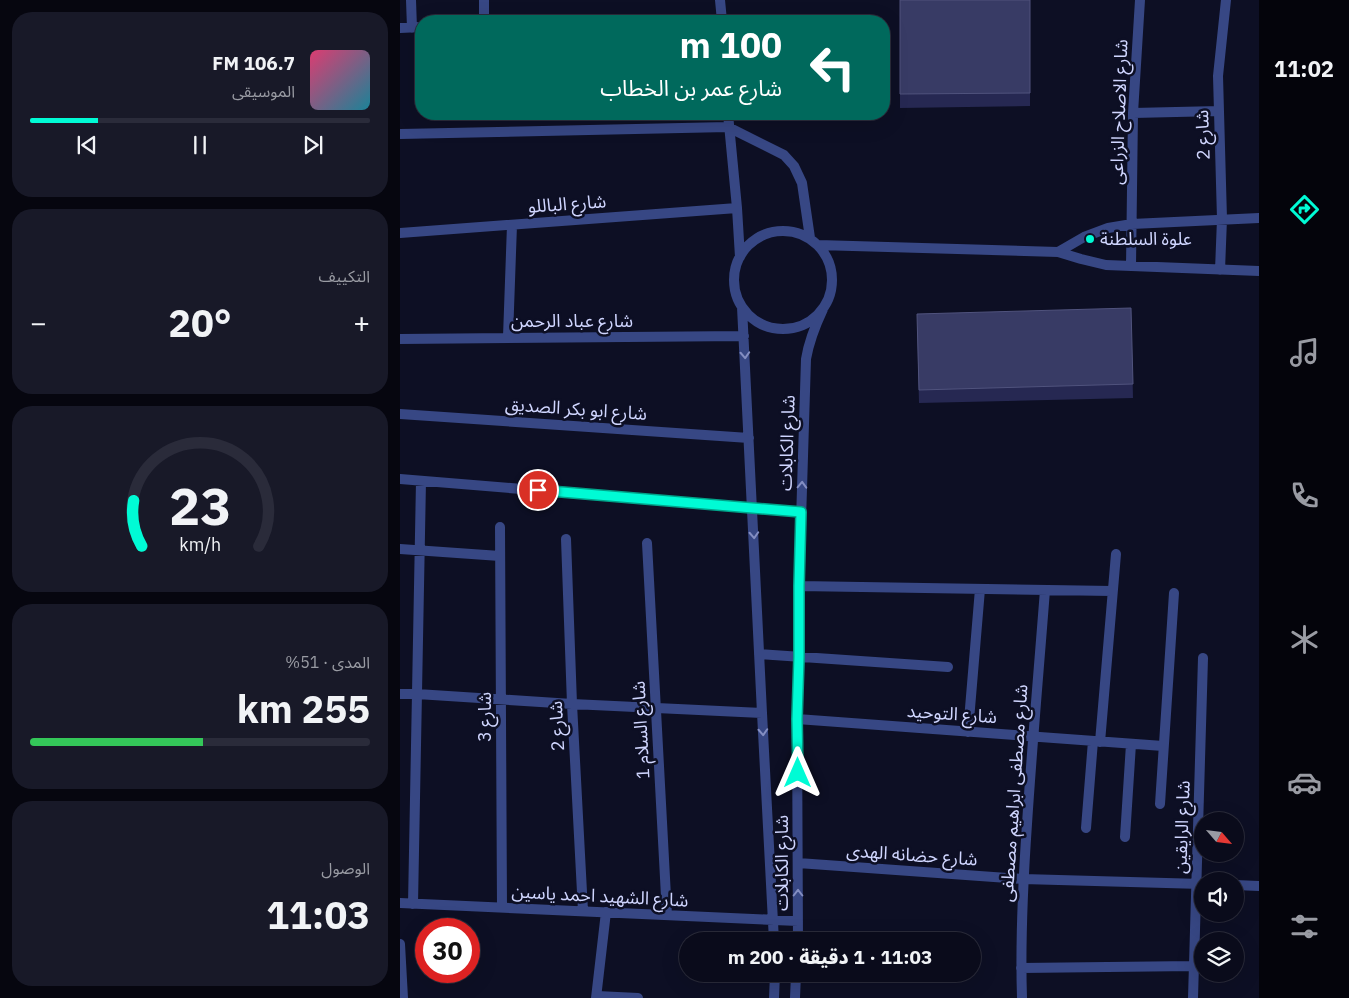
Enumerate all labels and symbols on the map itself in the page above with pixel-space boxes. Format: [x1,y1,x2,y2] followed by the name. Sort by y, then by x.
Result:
[1104,39,1136,185] street label: شارع الاصلاح الزراعى
[1190,109,1218,160] street label: شارع 2
[527,189,607,221] street label: شارع الباللو
[1100,227,1192,250] place label: علوة السلطنة
[1084,233,1096,245] marker: علوة السلطنة
[511,309,633,335] street label: شارع عباد الرحمن
[739,352,750,360] one-way arrow
[504,392,648,428] street label: شارع ابو بكر الصديق
[773,395,803,492] street label: شارع الكابلات
[517,469,559,511] pin
[796,481,807,489] one-way arrow
[748,531,759,539] one-way arrow
[626,680,658,780] street label: شارع السلام 1
[994,683,1036,903] street label: شارع مصطفى ابراهيم مصطفى
[473,692,499,742] street label: شارع 3
[906,699,998,731] street label: شارع التوحيد
[544,700,572,752] street label: شارع 2
[757,729,768,737] one-way arrow
[771,746,823,798] position arrow
[1168,780,1198,874] street label: شارع الرايقين
[1194,812,1244,862] north arrow
[770,815,796,911] street label: شارع الكابلات
[845,838,978,874] street label: شارع حضانه الهدى
[511,879,689,915] street label: شارع الشهيد احمد ياسين
[793,888,803,896] one-way arrow
[415,918,480,983] speed limit sign: 30

